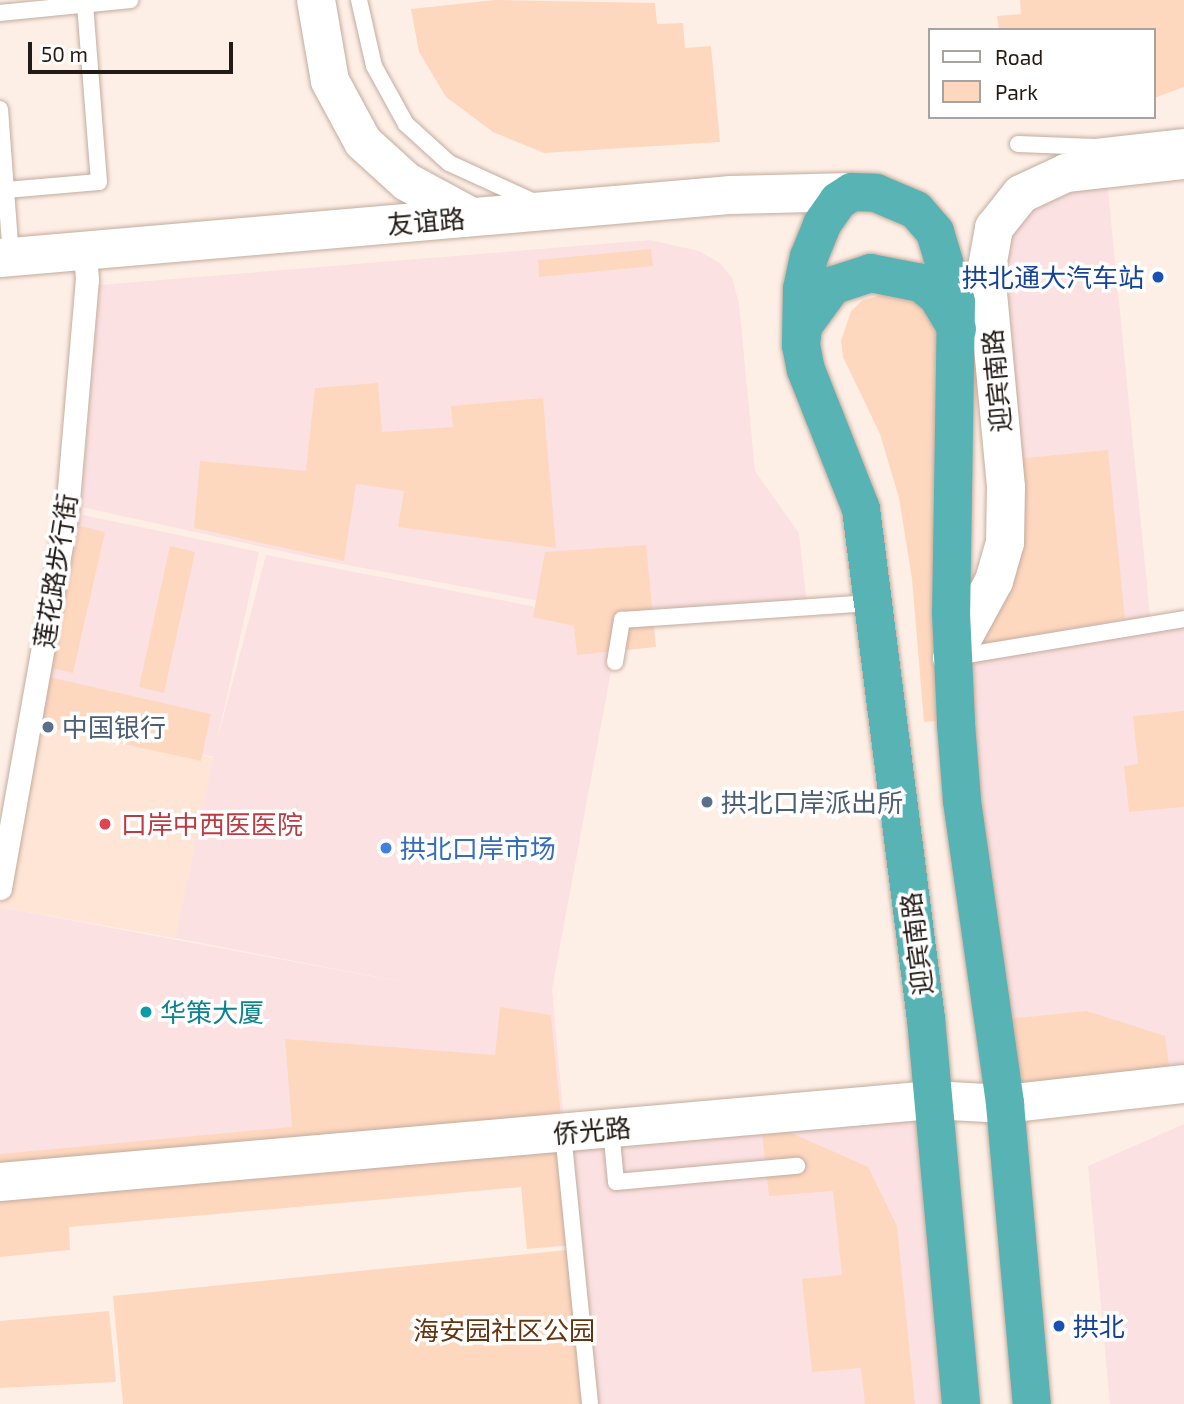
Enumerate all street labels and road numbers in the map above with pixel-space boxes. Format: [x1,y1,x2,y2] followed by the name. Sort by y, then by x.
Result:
[386,202,466,240] street label: 友谊路
[976,328,1016,434] street label: 迎宾南路
[27,492,83,650] street label: 莲花路步行街
[894,890,938,998] street label: 迎宾南路
[552,1111,632,1149] street label: 侨光路

